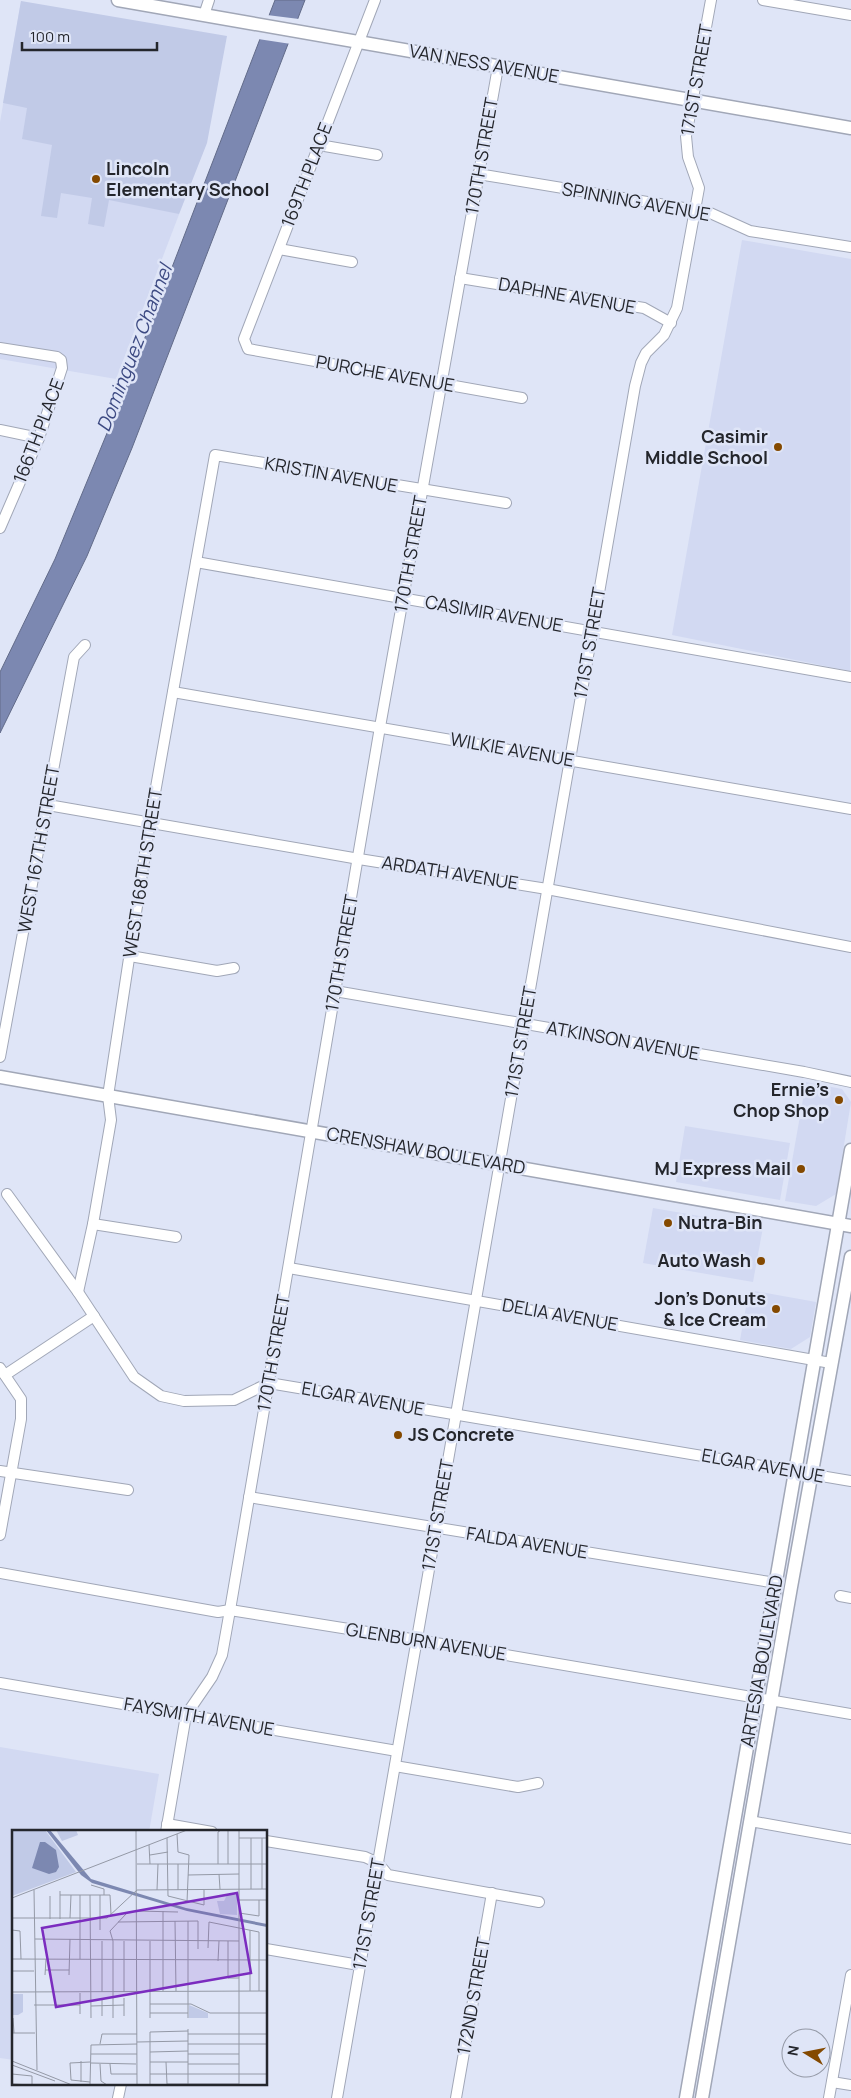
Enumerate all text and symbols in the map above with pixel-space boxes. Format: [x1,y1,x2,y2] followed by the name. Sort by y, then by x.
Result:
[22,20,158,52] scale bar
[674,22,718,137] street label: 171ST STREET
[30,26,70,47] text: 100 m
[407,38,561,88] street label: VAN NESS AVENUE
[459,95,503,216] street label: 170TH STREET
[275,119,337,230] street label: 169TH PLACE
[106,156,269,201] place label: Lincoln Elementary School
[90,173,102,185] marker: Lincoln Elementary School
[560,176,712,226] street label: SPINNING AVENUE
[90,258,179,435] water label: Dominguez Channel
[497,271,638,319] street label: DAPHNE AVENUE
[314,349,456,397] street label: PURCHE AVENUE
[7,375,69,486] street label: 166TH PLACE
[645,424,768,469] place label: Casimir Middle School
[772,441,784,453] marker: Casimir Middle School
[263,451,400,498] street label: KRISTIN AVENUE
[388,493,432,614] street label: 170TH STREET
[567,585,611,700] street label: 171ST STREET
[423,589,565,637] street label: CASIMIR AVENUE
[448,726,576,772] street label: WILKIE AVENUE
[11,763,65,935] street label: WEST 167TH STREET
[117,786,167,959] street label: WEST 168TH STREET
[380,849,520,895] street label: ARDATH AVENUE
[319,892,363,1013] street label: 170TH STREET
[498,984,542,1099] street label: 171ST STREET
[545,1015,701,1065] street label: ATKINSON AVENUE
[733,1077,829,1122] place label: Ernie’s Chop Shop
[833,1094,845,1106] marker: Ernie’s Chop Shop
[325,1121,527,1179] street label: CRENSHAW BOULEVARD
[655,1156,791,1180] place label: MJ Express Mail
[795,1163,807,1175] marker: MJ Express Mail
[678,1210,763,1234] place label: Nutra-Bin
[662,1217,674,1229] marker: Nutra-Bin
[658,1248,751,1272] place label: Auto Wash
[755,1255,767,1267] marker: Auto Wash
[655,1286,766,1331] place label: Jon's Donuts & Ice Cream
[251,1292,295,1413] street label: 170TH STREET
[500,1292,620,1336] street label: DELIA AVENUE
[770,1303,782,1315] marker: Jon's Donuts & Ice Cream
[300,1375,426,1421] street label: ELGAR AVENUE
[408,1422,514,1446] place label: JS Concrete
[392,1429,404,1441] marker: JS Concrete
[700,1442,826,1488] street label: ELGAR AVENUE
[415,1457,459,1572] street label: 171ST STREET
[465,1521,590,1563] street label: FALDA AVENUE
[734,1573,788,1749] street label: ARTESIA BOULEVARD
[344,1616,508,1666] street label: GLENBURN AVENUE
[122,1691,276,1741] street label: FAYSMITH AVENUE
[12,1830,268,2086] inset map
[346,1856,390,1971] street label: 171ST STREET
[451,1935,495,2056] street label: 172ND STREET
[781,2028,831,2078] north arrow
[782,2044,803,2057] text: N

